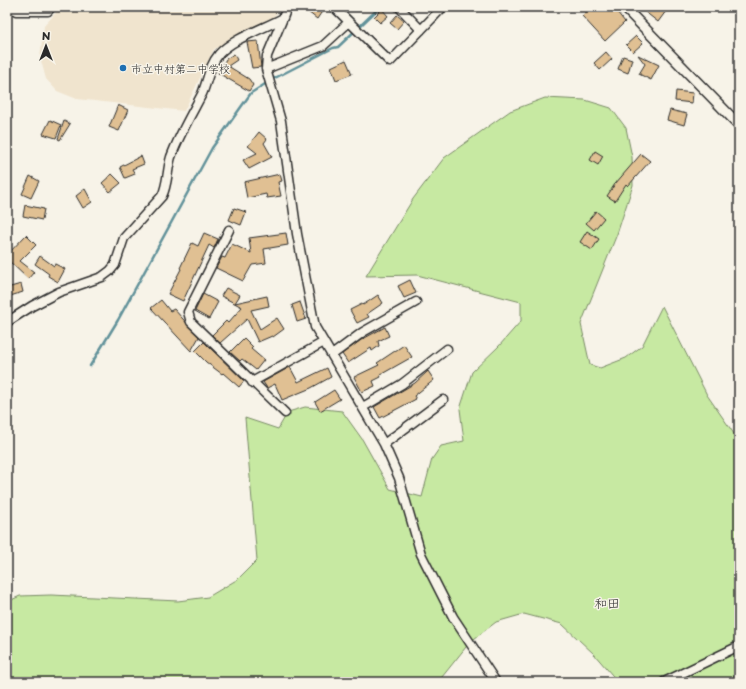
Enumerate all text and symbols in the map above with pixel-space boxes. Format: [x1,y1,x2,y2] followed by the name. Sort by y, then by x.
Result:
[26,26,66,66] north arrow
[42,27,51,44] text: N
[131,60,230,77] place label: 市立中村第二中学校
[118,63,128,73] marker: 市立中村第二中学校
[594,593,620,612] district label: 和田

